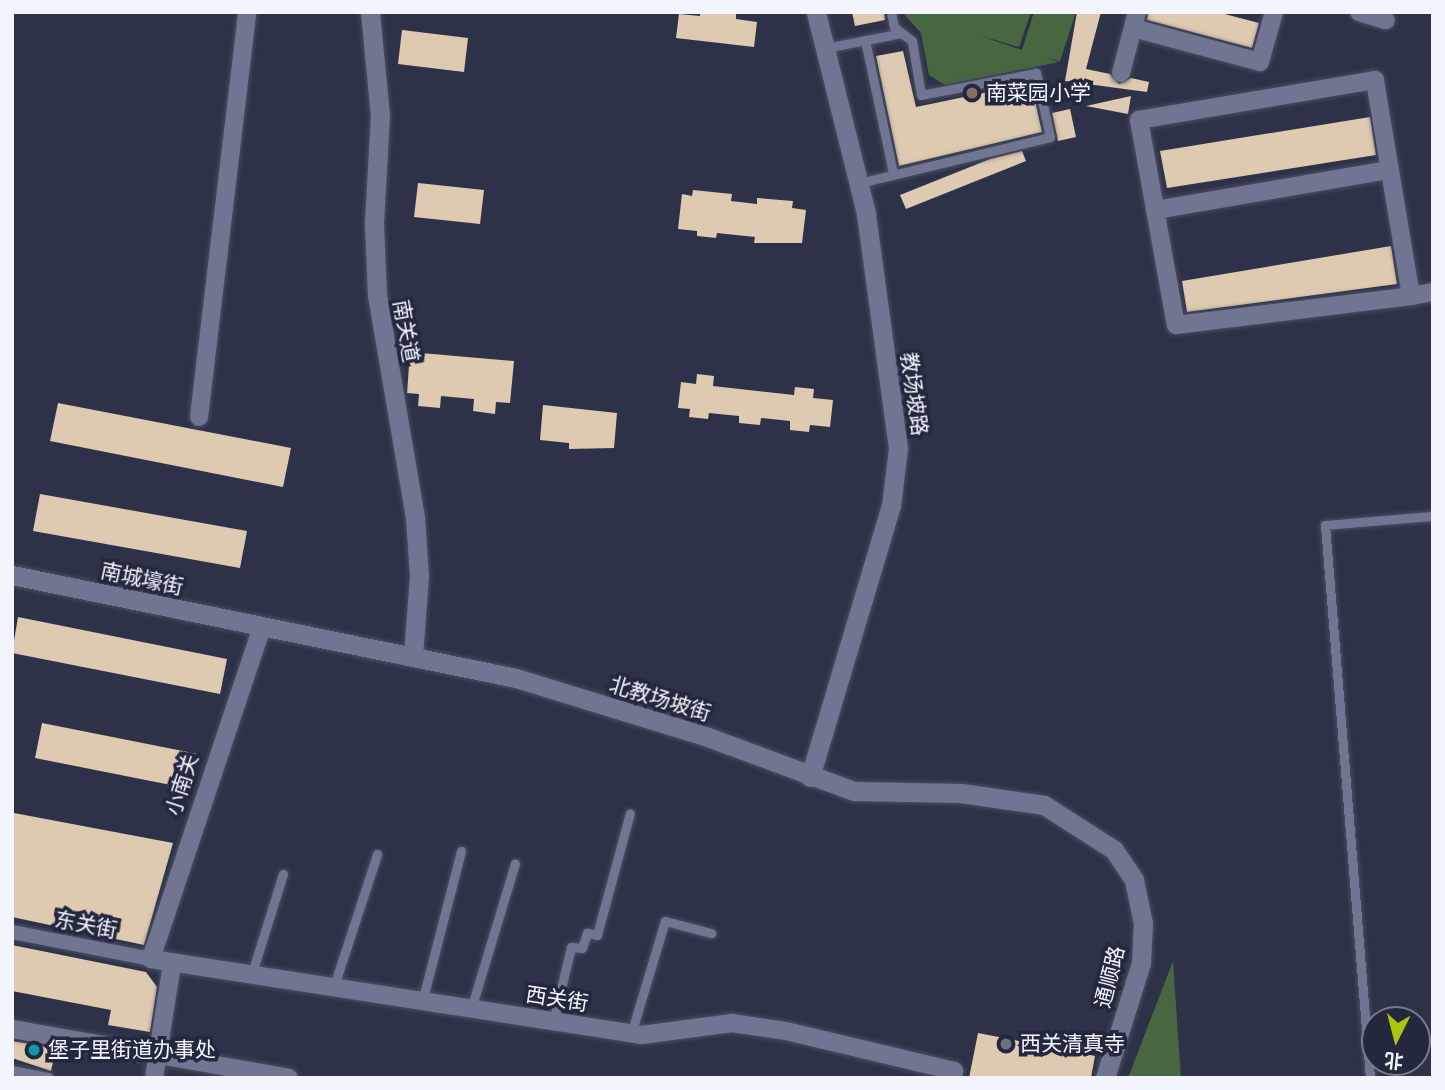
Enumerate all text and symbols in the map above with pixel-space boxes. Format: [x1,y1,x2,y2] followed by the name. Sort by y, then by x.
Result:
[986,80,1091,106] place label: 南菜园小学
[964,85,980,101] marker: 南菜园小学
[388,298,424,364] street label: 南关道
[896,351,932,437] street label: 教场坡路
[98,558,186,600] street label: 南城壕街
[606,672,714,726] street label: 北教场坡街
[160,751,204,819] street label: 小南关
[53,907,119,943] street label: 东关街
[1090,943,1130,1011] street label: 通顺路
[524,982,590,1016] street label: 西关街
[1361,1006,1431,1076] north arrow
[1020,1031,1125,1057] place label: 西关清真寺
[998,1036,1014,1052] marker: 西关清真寺
[48,1037,216,1063] place label: 堡子里街道办事处
[26,1042,42,1058] marker: 堡子里街道办事处
[1383,1048,1405,1073] text: 北

